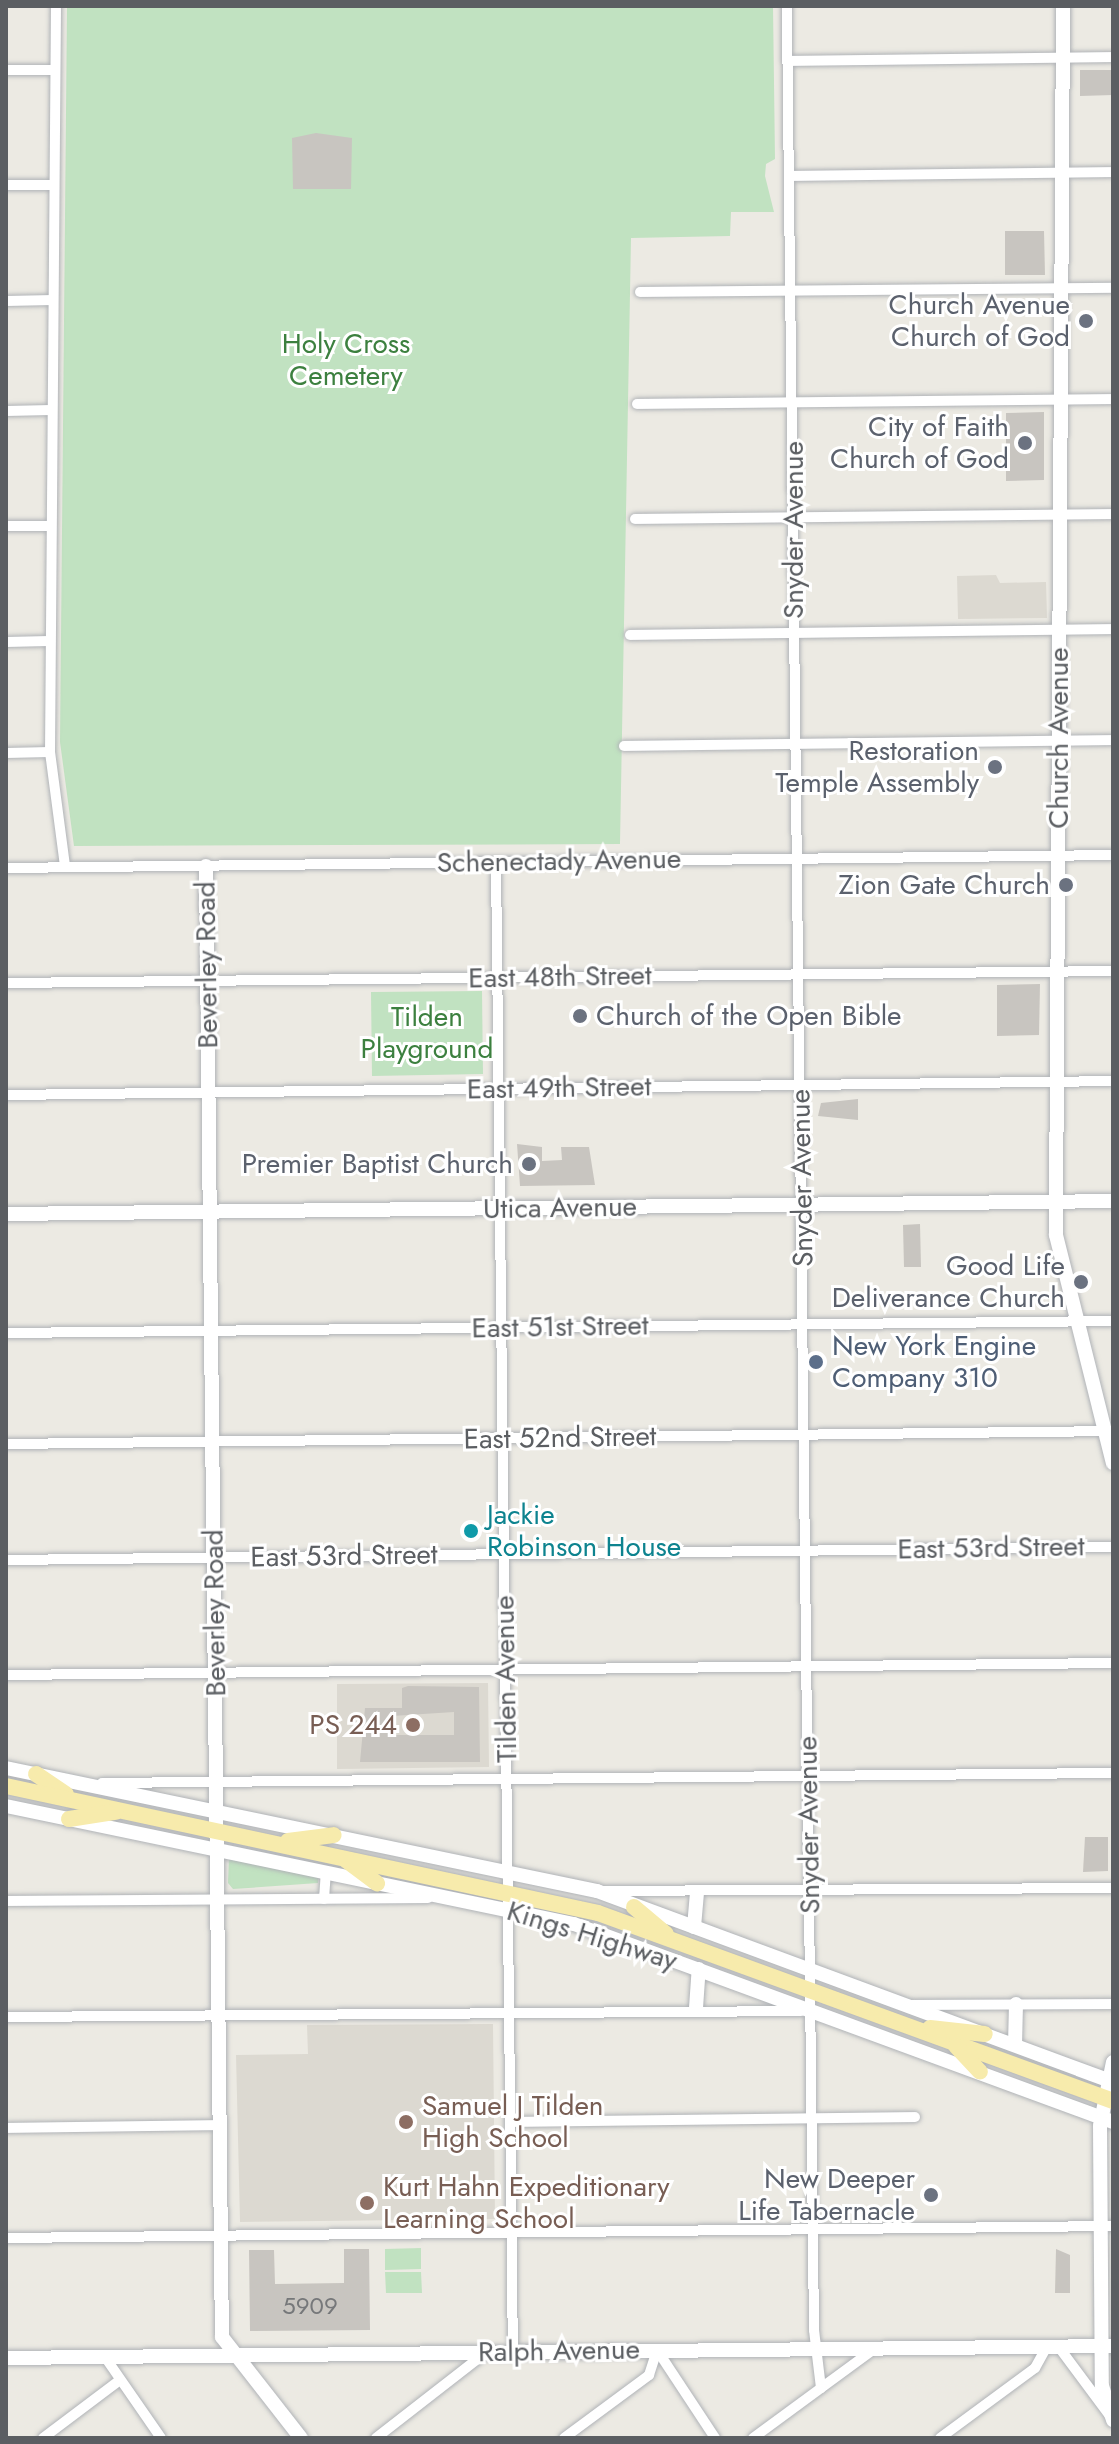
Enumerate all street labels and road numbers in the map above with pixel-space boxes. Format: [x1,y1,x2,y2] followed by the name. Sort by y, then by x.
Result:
[777,441,811,619] street label: Snyder Avenue
[1042,647,1076,829] street label: Church Avenue
[437,842,681,880] street label: Schenectady Avenue
[189,881,225,1049] street label: Beverley Road
[468,959,652,995] street label: East 48th Street
[467,1070,651,1106] street label: East 49th Street
[784,1089,820,1267] street label: Snyder Avenue
[483,1190,637,1226] street label: Utica Avenue
[471,1309,649,1345] street label: East 51st Street
[463,1420,657,1456] street label: East 52nd Street
[197,1529,233,1697] street label: Beverley Road
[897,1530,1085,1566] street label: East 53rd Street
[250,1538,438,1574] street label: East 53rd Street
[488,1595,524,1763] street label: Tilden Avenue
[791,1736,827,1914] street label: Snyder Avenue
[503,1894,681,1978] street label: Kings Highway
[478,2333,640,2369] street label: Ralph Avenue

